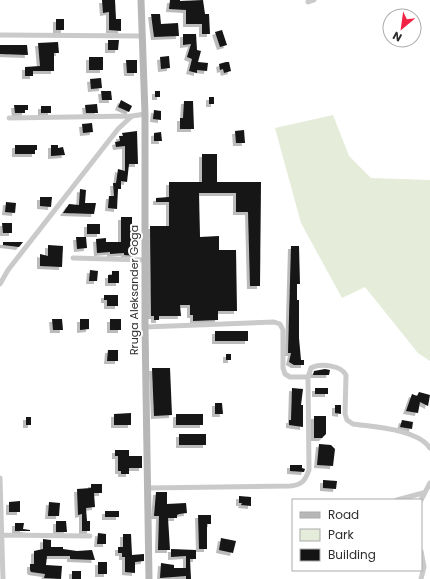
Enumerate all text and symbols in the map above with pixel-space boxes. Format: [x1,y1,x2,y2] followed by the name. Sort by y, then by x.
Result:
[382,8,422,48] north arrow
[390,28,405,46] text: N
[126,225,142,355] street label: Rruga Aleksander Goga
[292,499,422,571] legend
[328,506,359,523] text: Road
[328,526,355,543] text: Park
[328,546,376,563] text: Building

